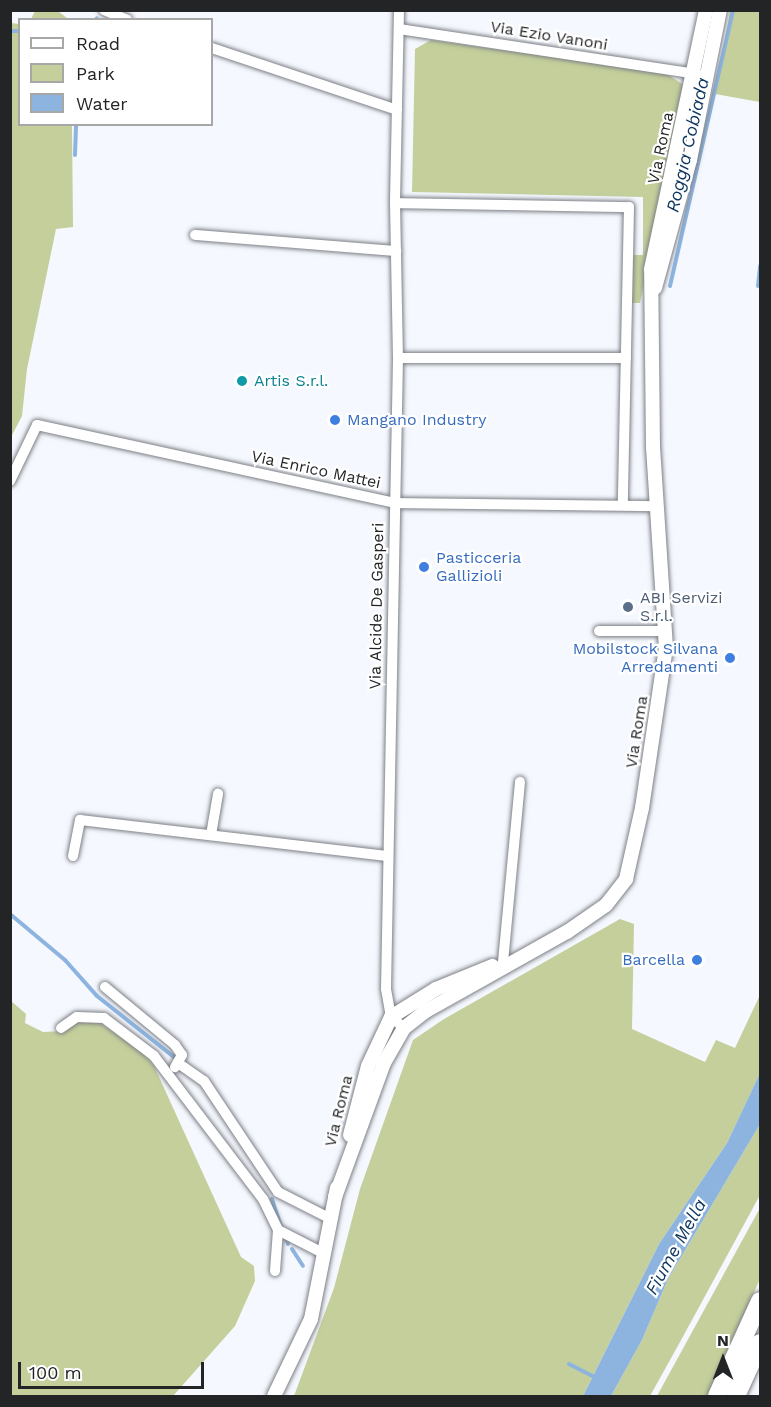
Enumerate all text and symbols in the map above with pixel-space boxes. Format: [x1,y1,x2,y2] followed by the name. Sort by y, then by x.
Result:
[489,17,609,55] street label: Via Ezio Vanoni
[18,18,213,126] legend
[76,33,120,54] text: Road
[76,63,115,84] text: Park
[662,76,714,214] water label: Roggia Cobiada
[76,93,128,114] text: Water
[644,110,678,186] street label: Via Roma
[254,371,328,391] place label: Artis S.r.l.
[235,374,249,388] marker: Artis S.r.l.
[347,410,486,430] place label: Mangano Industry
[328,413,342,427] marker: Mangano Industry
[249,447,383,493] street label: Via Enrico Mattei
[366,522,388,690] street label: Via Alcide De Gasperi
[436,548,521,586] place label: Pasticceria Gallizioli
[417,560,431,574] marker: Pasticceria Gallizioli
[640,588,723,626] place label: ABI Servizi S.r.l.
[621,600,635,614] marker: ABI Servizi S.r.l.
[572,639,718,677] place label: Mobilstock Silvana Arredamenti
[723,651,737,665] marker: Mobilstock Silvana Arredamenti
[622,694,652,770] street label: Via Roma
[622,950,685,970] place label: Barcella
[690,953,704,967] marker: Barcella
[321,1073,357,1149] street label: Via Roma
[641,1195,711,1299] water label: Fiume Mella
[693,1329,753,1389] north arrow
[717,1331,729,1350] text: N
[21,1350,207,1388] scale bar
[29,1362,82,1383] text: 100 m

